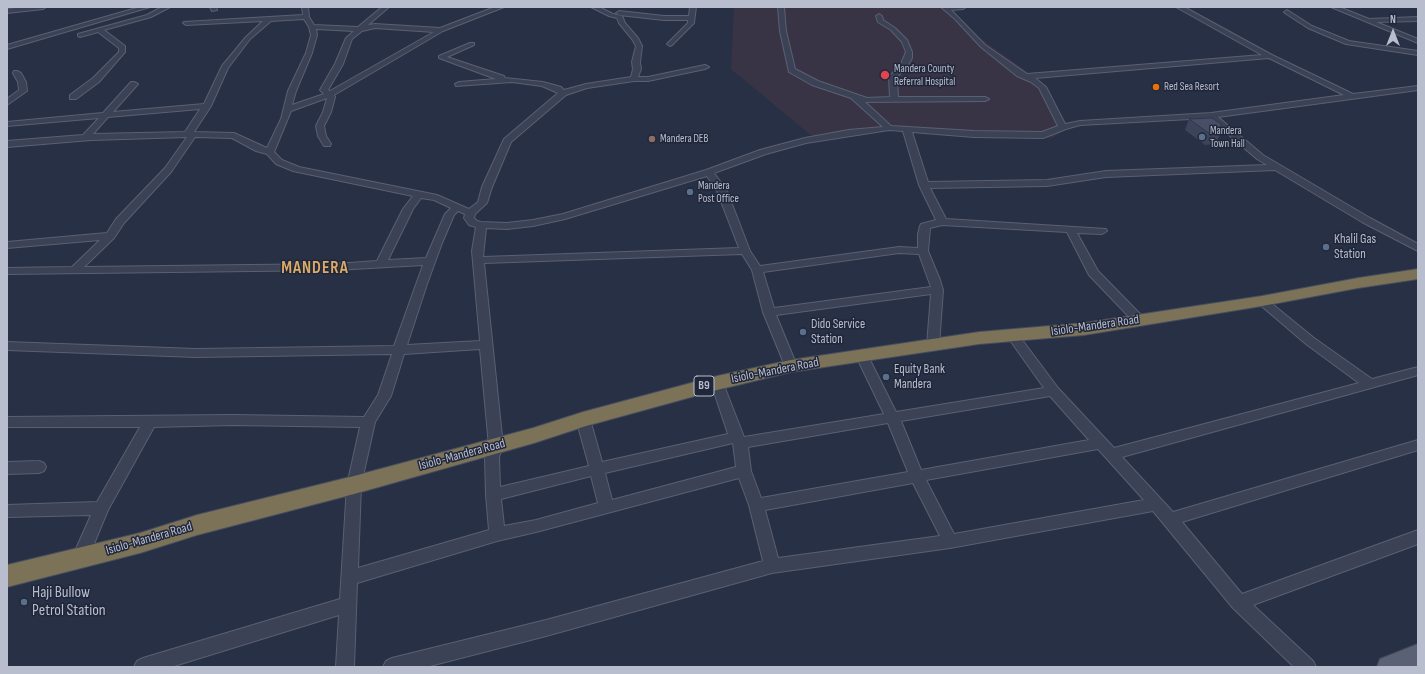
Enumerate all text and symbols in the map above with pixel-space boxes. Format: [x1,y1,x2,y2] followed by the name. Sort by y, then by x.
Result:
[1373,12,1413,52] north arrow
[1390,13,1396,26] text: N
[894,62,955,88] place label: Mandera County Referral Hospital
[879,69,891,81] marker: Mandera County Referral Hospital
[1164,80,1219,94] place label: Red Sea Resort
[1151,82,1161,92] marker: Red Sea Resort
[1210,124,1245,150] place label: Mandera Town Hall
[660,132,708,146] place label: Mandera DEB
[1197,132,1207,142] marker: Mandera Town Hall
[647,134,657,144] marker: Mandera DEB
[698,179,739,205] place label: Mandera Post Office
[685,187,695,197] marker: Mandera Post Office
[1334,232,1376,263] place label: Khalil Gas Station
[1321,242,1331,252] marker: Khalil Gas Station
[281,259,349,279] district label: MANDERA
[1050,312,1140,340] street label: Isiolo-Mandera Road
[811,317,865,348] place label: Dido Service Station
[798,327,808,337] marker: Dido Service Station
[730,355,820,387] street label: Isiolo-Mandera Road
[894,362,945,393] place label: Equity Bank Mandera
[881,372,891,382] marker: Equity Bank Mandera
[694,376,714,396] road number: B9
[417,436,507,474] street label: Isiolo-Mandera Road
[104,519,194,559] street label: Isiolo-Mandera Road
[32,583,106,621] place label: Haji Bullow Petrol Station
[19,597,29,607] marker: Haji Bullow Petrol Station

